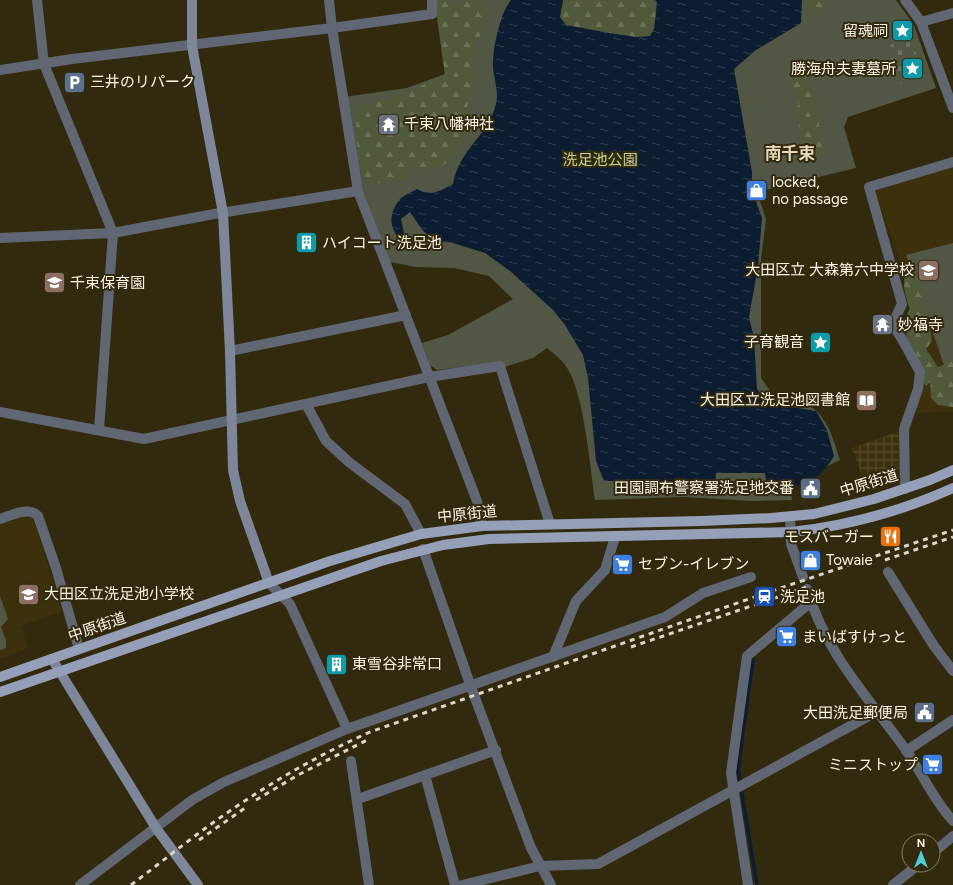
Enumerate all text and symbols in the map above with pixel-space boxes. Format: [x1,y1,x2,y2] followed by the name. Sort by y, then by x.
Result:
[890,18,916,44] place icon: 留魂祠
[843,22,888,40] place label: 留魂祠
[899,56,925,82] place icon: 勝海舟夫妻墓所
[791,60,896,78] place label: 勝海舟夫妻墓所
[62,69,88,95] parking icon: 三井のリパーク
[90,73,195,91] place label: 三井のリパーク
[376,111,402,137] temple icon: 千束八幡神社
[404,115,494,133] place label: 千束八幡神社
[765,143,816,163] district label: 南千束
[562,151,638,169] park label: 洗足池公園
[772,173,848,208] place label: locked, no passage
[744,178,770,204] shop icon: locked, no passage
[294,230,320,256] building icon: ハイコート洗足池
[322,234,442,252] place label: ハイコート洗足池
[916,257,942,283] school or university icon: 大田区立 大森第六中学校
[745,261,914,279] place label: 大田区立 大森第六中学校
[42,270,68,296] school or university icon: 千束保育園
[70,274,145,292] place label: 千束保育園
[870,312,896,338] temple icon: 妙福寺
[898,316,943,334] place label: 妙福寺
[807,329,833,355] place icon: 子育観音
[744,333,804,351] place label: 子育観音
[853,387,879,413] library icon: 大田区立洗足池図書館
[700,391,850,409] place label: 大田区立洗足池図書館
[838,466,900,500] street label: 中原街道
[797,475,823,501] public building icon: 田園調布警察署洗足地交番
[614,479,794,497] place label: 田園調布警察署洗足地交番
[436,502,498,526] street label: 中原街道
[877,524,903,550] restaurant icon: モスバーガー
[784,528,874,546] place label: モスバーガー
[798,547,824,573] shop icon: Towaie
[610,551,636,577] supermarket icon: セブン-イレブン
[826,551,873,569] place label: Towaie
[638,555,749,573] place label: セブン-イレブン
[15,581,41,607] school or university icon: 大田区立洗足池小学校
[751,584,777,610] station icon: 洗足池
[44,585,194,603] place label: 大田区立洗足池小学校
[780,588,825,606] place label: 洗足池
[66,609,128,645] street label: 中原街道
[773,624,799,650] supermarket icon: まいばすけっと
[802,628,907,646] place label: まいばすけっと
[324,651,350,677] building icon: 東雪谷非常口
[352,655,442,673] place label: 東雪谷非常口
[911,700,937,726] public building icon: 大田洗足郵便局
[803,704,908,722] place label: 大田洗足郵便局
[920,752,946,778] supermarket icon: ミニストップ
[828,756,918,774] place label: ミニストップ
[901,833,941,873] north arrow
[917,837,925,850] text: N

